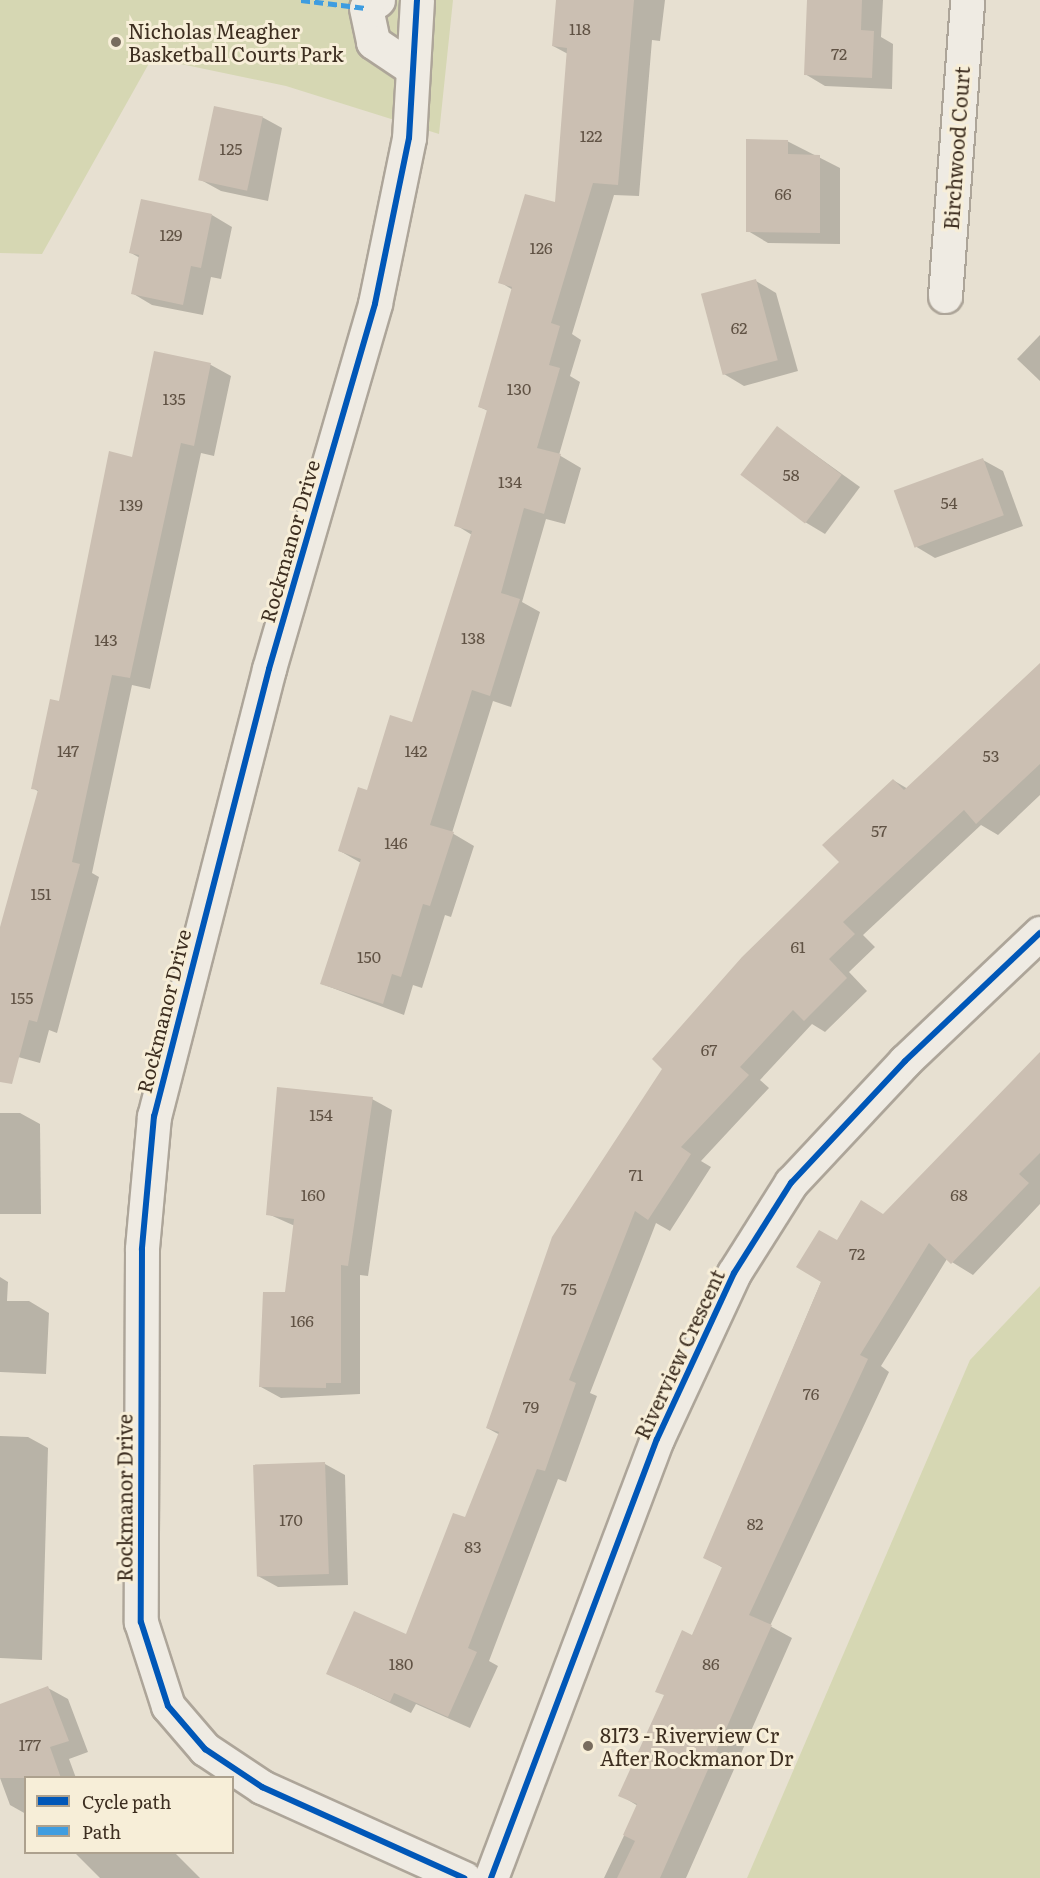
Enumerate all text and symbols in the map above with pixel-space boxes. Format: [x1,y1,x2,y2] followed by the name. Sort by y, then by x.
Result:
[569,18,591,38] house number: 118
[128,19,344,66] place label: Nicholas Meagher Basketball Courts Park
[109,35,123,49] marker: Nicholas Meagher Basketball Courts Park
[831,43,847,63] house number: 72
[938,65,974,231] street label: Birchwood Court
[580,125,602,145] house number: 122
[220,138,242,158] house number: 125
[774,183,792,203] house number: 66
[160,224,182,244] house number: 129
[529,237,553,257] house number: 126
[731,317,747,337] house number: 62
[507,378,531,398] house number: 130
[162,388,186,408] house number: 135
[254,457,324,625] street label: Rockmanor Drive
[783,464,799,484] house number: 58
[498,471,522,491] house number: 134
[941,492,957,512] house number: 54
[119,494,143,514] house number: 139
[461,627,485,647] house number: 138
[94,629,118,649] house number: 143
[57,740,79,760] house number: 147
[405,740,427,760] house number: 142
[983,745,999,765] house number: 53
[871,820,887,840] house number: 57
[384,832,408,852] house number: 146
[30,883,52,903] house number: 151
[131,927,195,1095] street label: Rockmanor Drive
[790,936,806,956] house number: 61
[357,946,381,966] house number: 150
[11,987,33,1007] house number: 155
[701,1039,717,1059] house number: 67
[309,1104,333,1124] house number: 154
[629,1164,643,1184] house number: 71
[301,1184,325,1204] house number: 160
[950,1184,968,1204] house number: 68
[849,1243,865,1263] house number: 72
[629,1265,729,1443] street label: Riverview Crescent
[561,1278,577,1298] house number: 75
[290,1310,314,1330] house number: 166
[803,1383,819,1403] house number: 76
[523,1396,539,1416] house number: 79
[112,1414,136,1582] street label: Rockmanor Drive
[279,1509,303,1529] house number: 170
[747,1513,763,1533] house number: 82
[464,1536,482,1556] house number: 83
[389,1653,413,1673] house number: 180
[702,1653,720,1673] house number: 86
[600,1722,793,1769] place label: 8173 - Riverview Cr After Rockmanor Dr
[19,1734,41,1754] house number: 177
[581,1739,595,1753] marker: 8173 - Riverview Cr After Rockmanor Dr
[24,1776,234,1854] legend
[82,1788,171,1815] text: Cycle path
[82,1818,121,1845] text: Path

